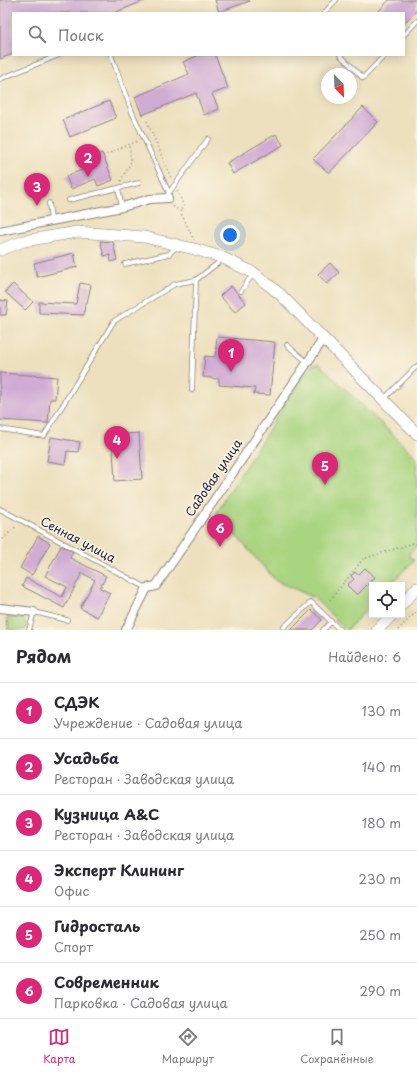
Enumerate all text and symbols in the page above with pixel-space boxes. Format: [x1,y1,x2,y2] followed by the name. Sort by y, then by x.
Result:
[12,12,405,56] search box
[26,23,48,45] icon: search
[58,23,104,46] text: Поиск
[321,68,357,104] north arrow
[75,144,101,177] pin: 2
[24,173,50,206] pin: 3
[220,225,240,245] your location
[218,339,244,372] pin: 1
[104,426,130,459] pin: 4
[180,435,246,520] street label: Садовая улица
[312,452,338,485] pin: 5
[38,512,120,567] street label: Сенная улица
[207,514,233,547] pin: 6
[369,582,405,618] map controls
[369,582,405,618] button: locate
[16,643,71,669] text: Рядом
[328,647,401,666] text: Найдено: 6
[54,690,99,713] text: СДЭК
[26,701,32,720] text: 1
[362,701,401,720] text: 130 m
[54,713,242,732] text: Учреждение · Садовая улица
[54,746,119,769] text: Усадьба
[24,757,34,776] text: 2
[362,757,401,776] text: 140 m
[54,769,234,788] text: Ресторан · Заводская улица
[54,802,159,825] text: Кузница А&С
[25,813,33,832] text: 3
[362,813,401,832] text: 180 m
[54,825,234,844] text: Ресторан · Заводская улица
[54,858,184,881] text: Эксперт Клининг
[25,869,33,888] text: 4
[359,869,401,888] text: 230 m
[54,881,89,900] text: Офис
[54,914,140,937] text: Гидросталь
[25,925,33,944] text: 5
[359,925,401,944] text: 250 m
[54,937,93,956] text: Спорт
[54,970,159,993] text: Современник
[24,981,34,1000] text: 6
[360,981,401,1000] text: 290 m
[54,993,228,1012] text: Парковка · Садовая улица
[43,1026,75,1067] tab: Карта
[162,1026,214,1067] tab: Маршрут
[300,1026,374,1067] tab: Сохранённые

